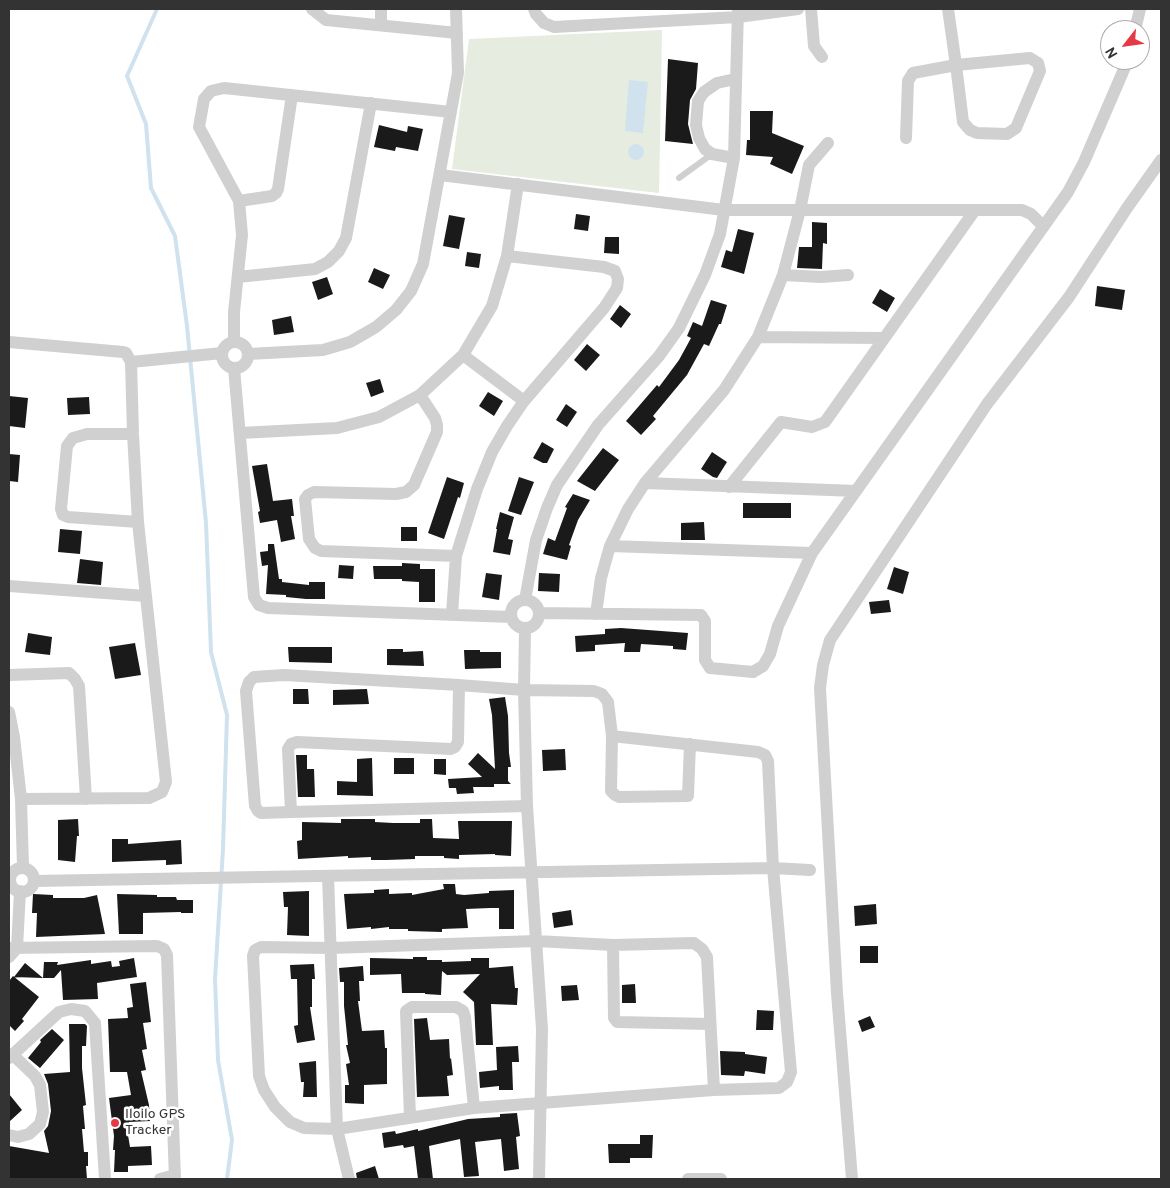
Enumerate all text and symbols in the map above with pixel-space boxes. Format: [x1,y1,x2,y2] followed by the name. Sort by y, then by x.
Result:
[1100,20,1150,70] north arrow
[1103,44,1122,61] text: N
[125,1107,185,1140] place label: Iloilo GPS Tracker
[109,1117,121,1129] marker: Iloilo GPS Tracker

